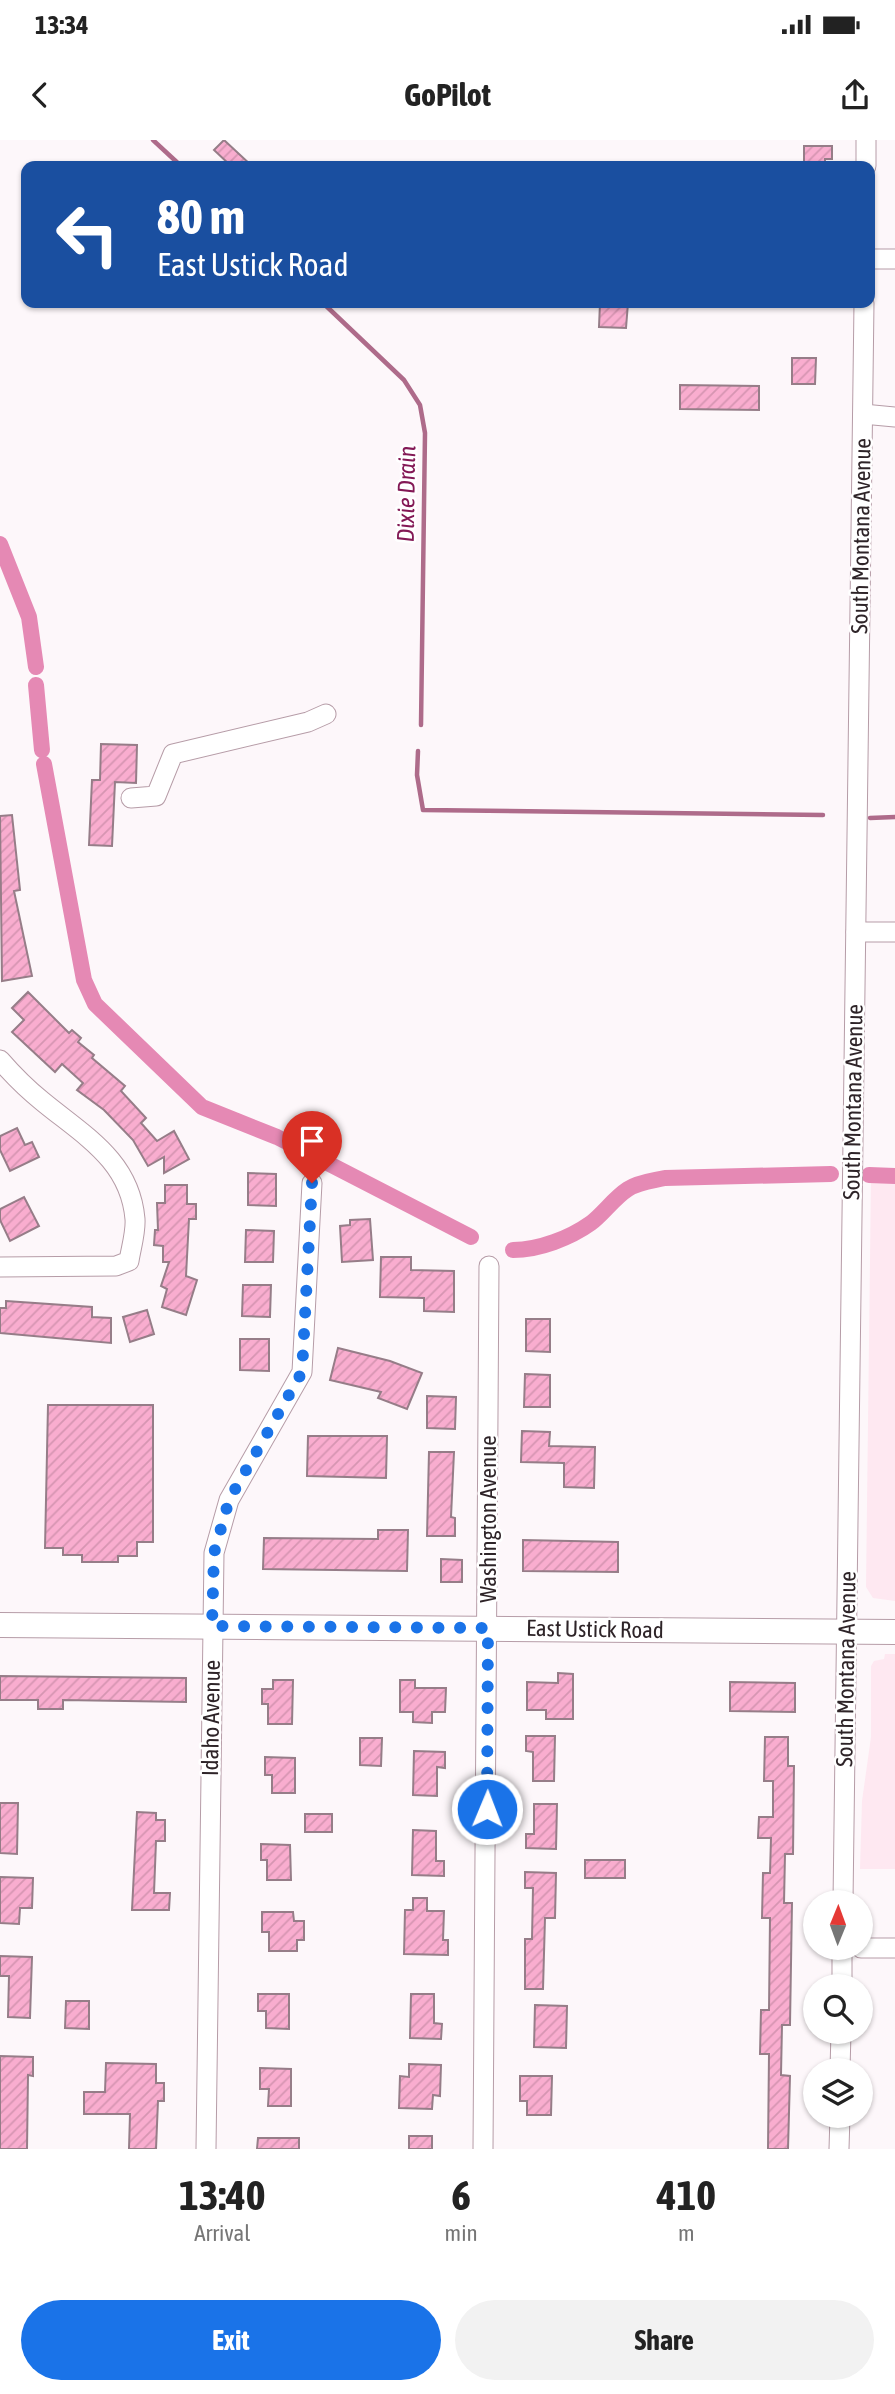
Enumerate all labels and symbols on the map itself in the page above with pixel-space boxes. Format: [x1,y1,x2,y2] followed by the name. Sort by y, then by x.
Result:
[846,438,876,634] street label: South Montana Avenue
[392,445,420,542] water label: Dixie Drain
[838,1004,868,1200] street label: South Montana Avenue
[282,1111,342,1183] pin
[475,1435,501,1603] street label: Washington Avenue
[831,1571,861,1767] street label: South Montana Avenue
[526,1615,664,1643] street label: East Ustick Road
[197,1660,225,1776] street label: Idaho Avenue
[450,1772,524,1846] position arrow
[803,1890,873,1960] north arrow

